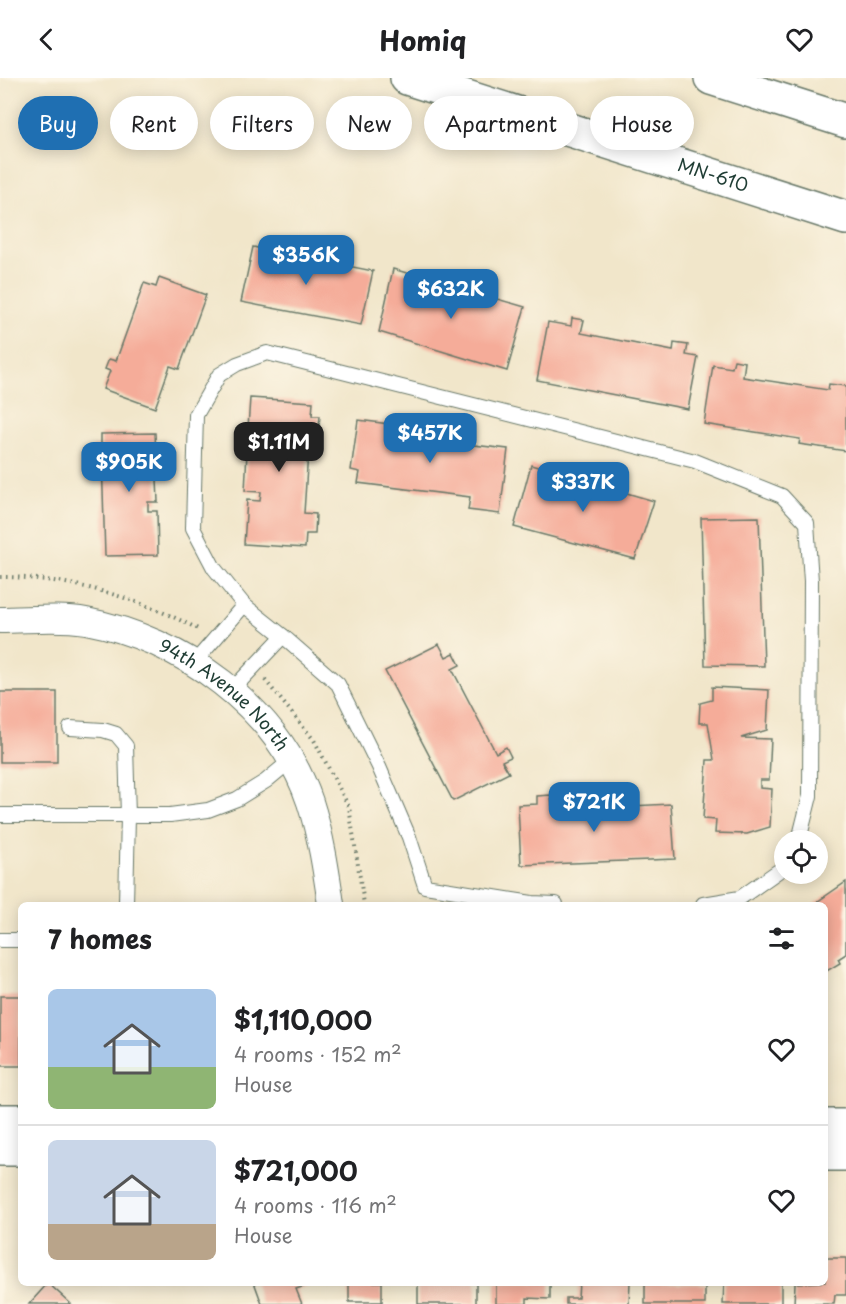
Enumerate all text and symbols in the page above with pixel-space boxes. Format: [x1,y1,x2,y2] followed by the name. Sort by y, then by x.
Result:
[379,19,467,60] text: Homiq
[30,23,63,56] icon: back
[783,23,816,56] icon: heart
[18,96,98,150] chip: Buy
[110,96,198,150] chip: Rent
[210,96,314,150] chip: Filters
[326,96,412,150] chip: New
[424,96,578,150] chip: Apartment
[590,96,694,150] chip: House
[674,150,752,198] street label: MN-610
[264,235,348,286] pin: $356K
[272,239,340,269] text: $356K
[409,269,493,320] pin: $632K
[417,273,485,303] text: $632K
[388,413,472,464] pin: $457K
[398,417,462,447] text: $457K
[230,422,328,473] pin: $1.11M
[248,426,310,456] text: $1.11M
[87,442,171,493] pin: $905K
[95,446,163,476] text: $905K
[541,462,625,513] pin: $337K
[551,466,615,496] text: $337K
[155,631,296,756] street label: 94th Avenue North
[552,782,636,833] pin: $721K
[563,786,625,816] text: $721K
[774,830,828,884] map controls
[774,830,828,884] button: locate
[48,919,152,958] text: 7 homes
[765,922,798,955] icon: filters
[234,1000,372,1039] text: $1,110,000
[96,1013,168,1085] icon: home
[765,1033,798,1066] icon: heart
[234,1039,402,1069] text: 4 rooms · 152 m²
[234,1069,293,1099] text: House
[234,1151,358,1190] text: $721,000
[96,1164,168,1236] icon: home
[765,1184,798,1217] icon: heart
[234,1190,397,1220] text: 4 rooms · 116 m²
[234,1220,293,1250] text: House

